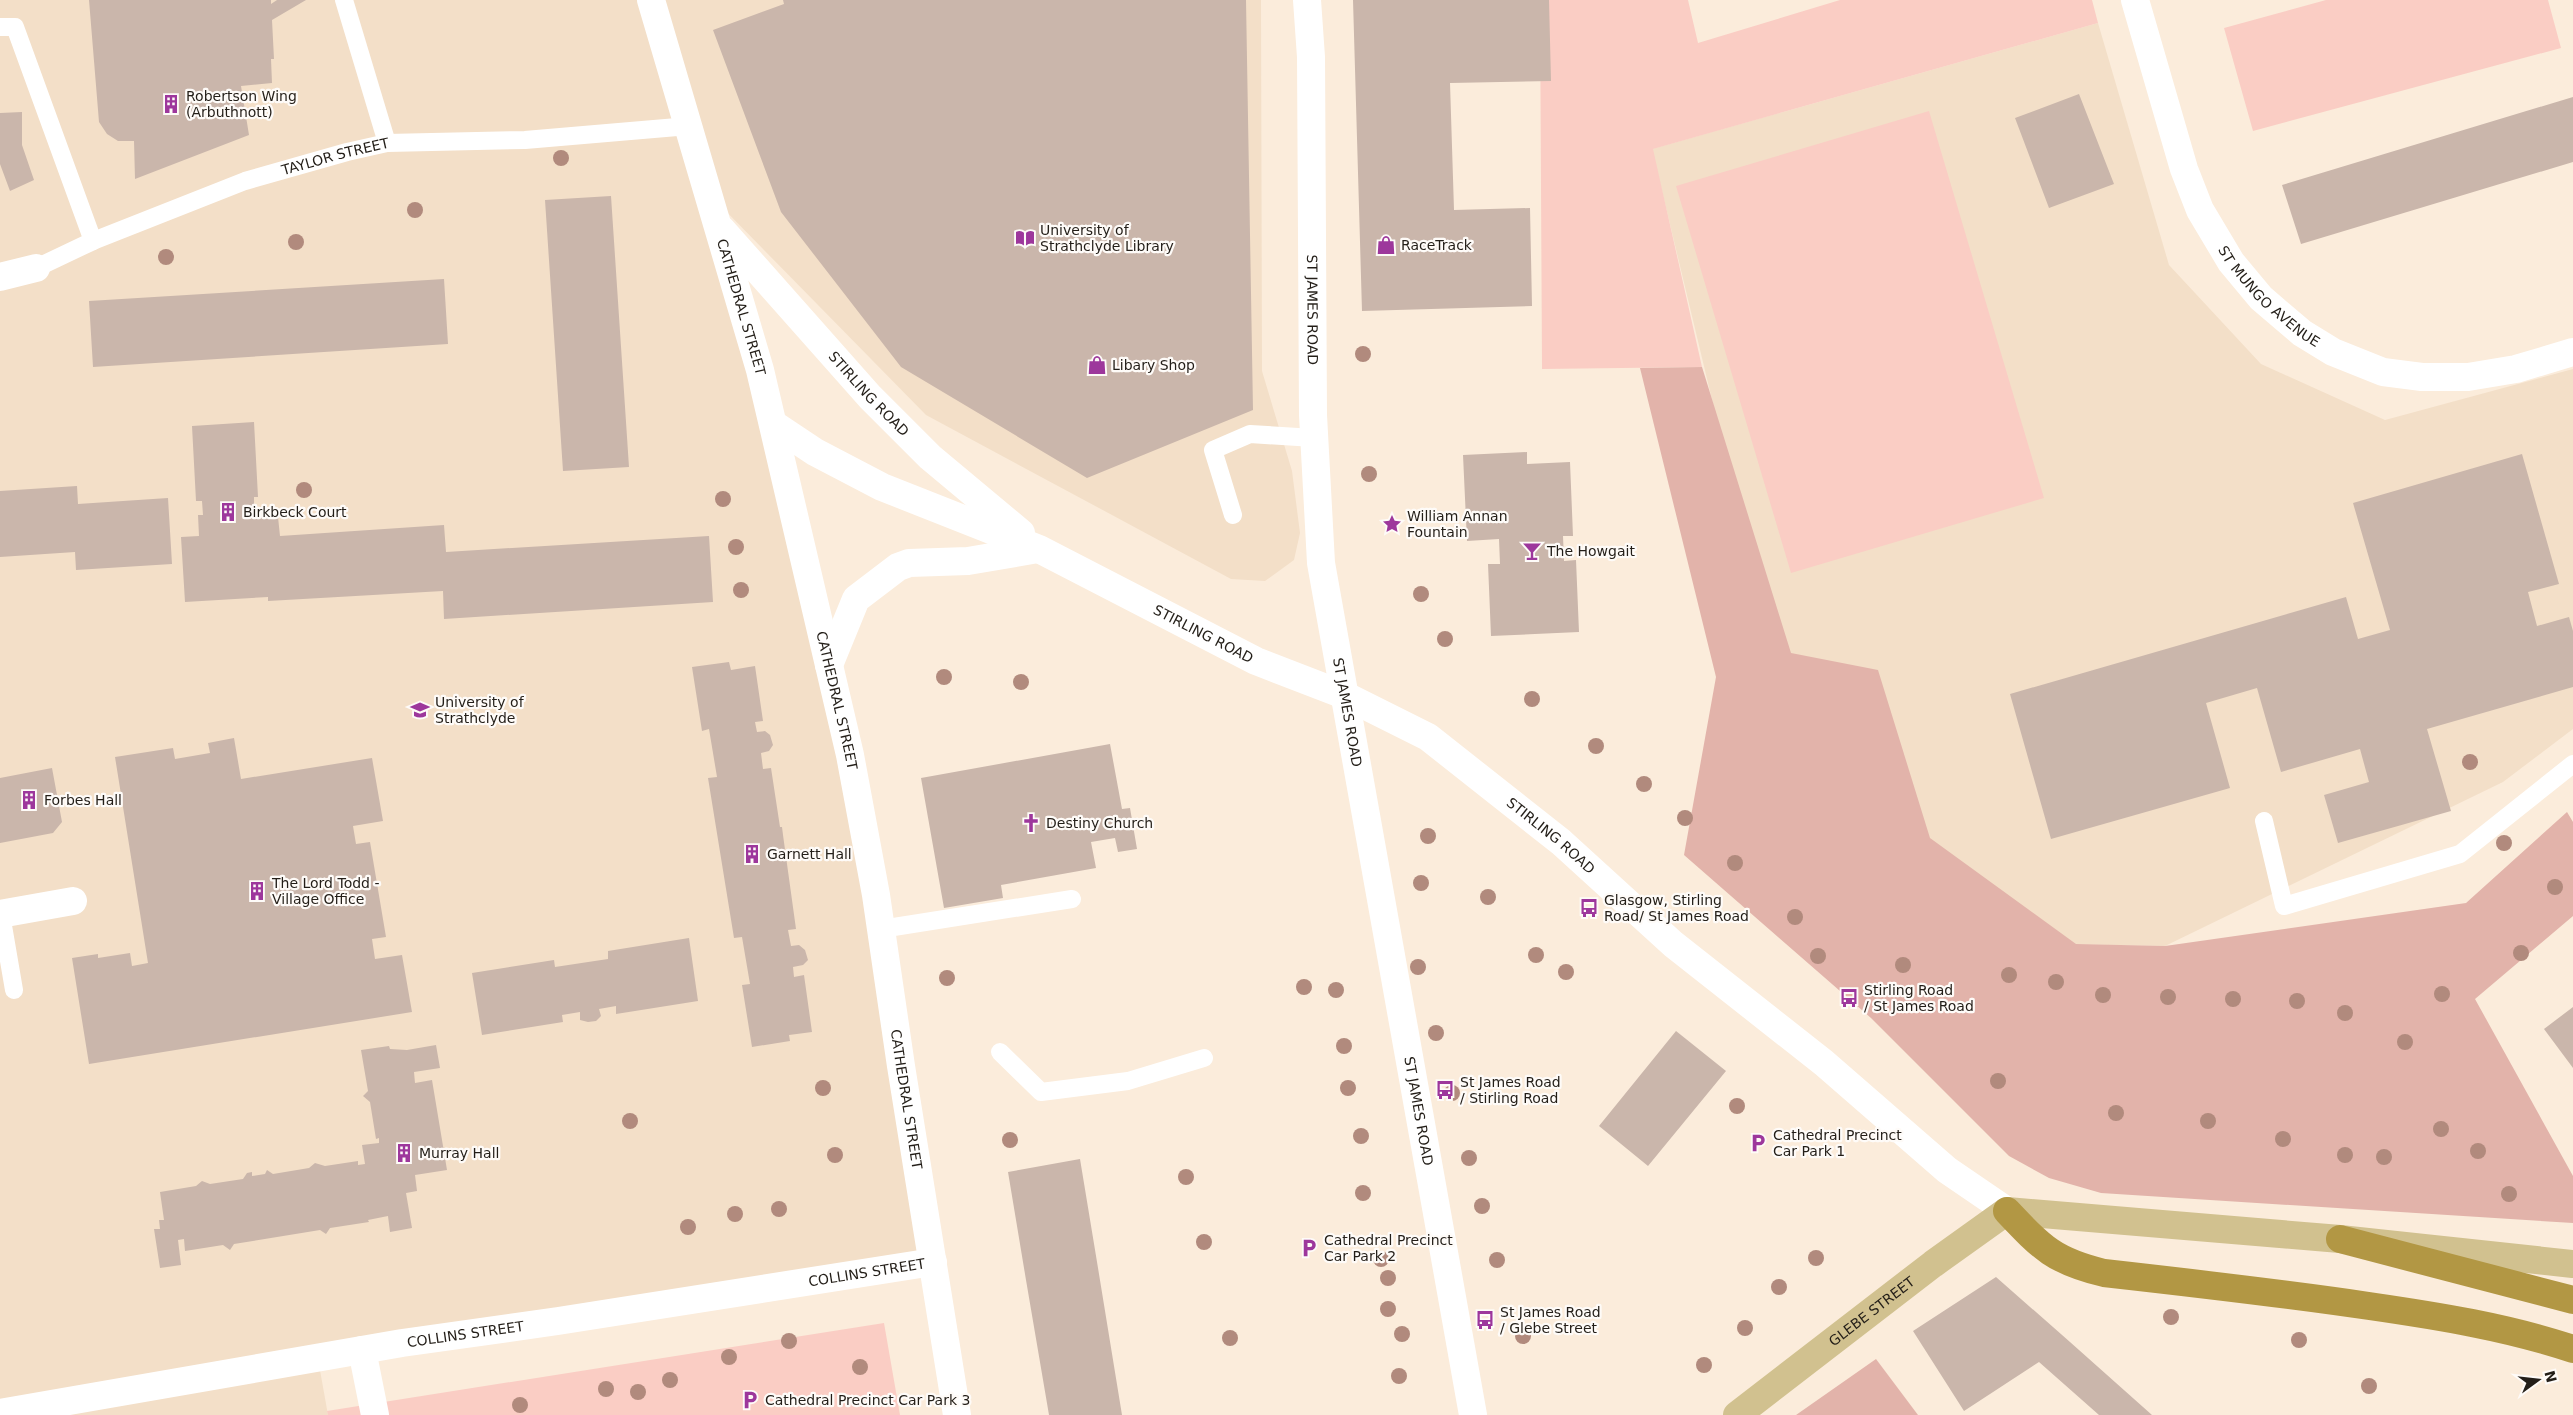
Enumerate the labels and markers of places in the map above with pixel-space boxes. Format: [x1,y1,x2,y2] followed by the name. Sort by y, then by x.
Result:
[186,88,297,120] place label: Robertson Wing (Arbuthnott)
[160,93,182,115] building icon: Robertson Wing (Arbuthnott)
[1040,222,1174,254] place label: University of Strathclyde Library
[1014,227,1036,249] library icon: University of Strathclyde Library
[1375,234,1397,256] shop icon: RaceTrack
[1401,237,1473,253] place label: RaceTrack
[1086,354,1108,376] shop icon: Libary Shop
[1112,357,1195,373] place label: Libary Shop
[217,501,239,523] building icon: Birkbeck Court
[243,504,347,520] place label: Birkbeck Court
[1407,508,1508,540] place label: William Annan Fountain
[1381,513,1403,535] place icon: William Annan Fountain
[1521,540,1543,562] bar icon: The Howgait
[1546,543,1635,559] place label: The Howgait
[435,694,525,726] place label: University of Strathclyde
[409,699,431,721] school or university icon: University of Strathclyde
[18,789,40,811] building icon: Forbes Hall
[44,792,122,808] place label: Forbes Hall
[1020,812,1042,834] church icon: Destiny Church
[1046,815,1153,831] place label: Destiny Church
[741,843,763,865] building icon: Garnett Hall
[767,846,852,862] place label: Garnett Hall
[271,875,379,907] place label: The Lord Todd - Village Office
[246,880,268,902] building icon: The Lord Todd - Village Office
[1604,892,1749,924] place label: Glasgow, Stirling Road/ St James Road
[1578,897,1600,919] bus stop icon: Glasgow, Stirling Road/ St James Road
[1864,982,1974,1014] place label: Stirling Road / St James Road
[1838,987,1860,1009] bus stop icon: Stirling Road / St James Road
[1460,1074,1561,1106] place label: St James Road / Stirling Road
[1434,1079,1456,1101] bus stop icon: St James Road / Stirling Road
[1773,1127,1902,1159] place label: Cathedral Precinct Car Park 1
[1747,1132,1769,1154] parking icon: Cathedral Precinct Car Park 1
[393,1142,415,1164] building icon: Murray Hall
[419,1145,499,1161] place label: Murray Hall
[1324,1232,1453,1264] place label: Cathedral Precinct Car Park 2
[1298,1237,1320,1259] parking icon: Cathedral Precinct Car Park 2
[1500,1304,1601,1336] place label: St James Road / Glebe Street
[1474,1309,1496,1331] bus stop icon: St James Road / Glebe Street
[739,1389,761,1411] parking icon: Cathedral Precinct Car Park 3
[765,1392,970,1408] place label: Cathedral Precinct Car Park 3

